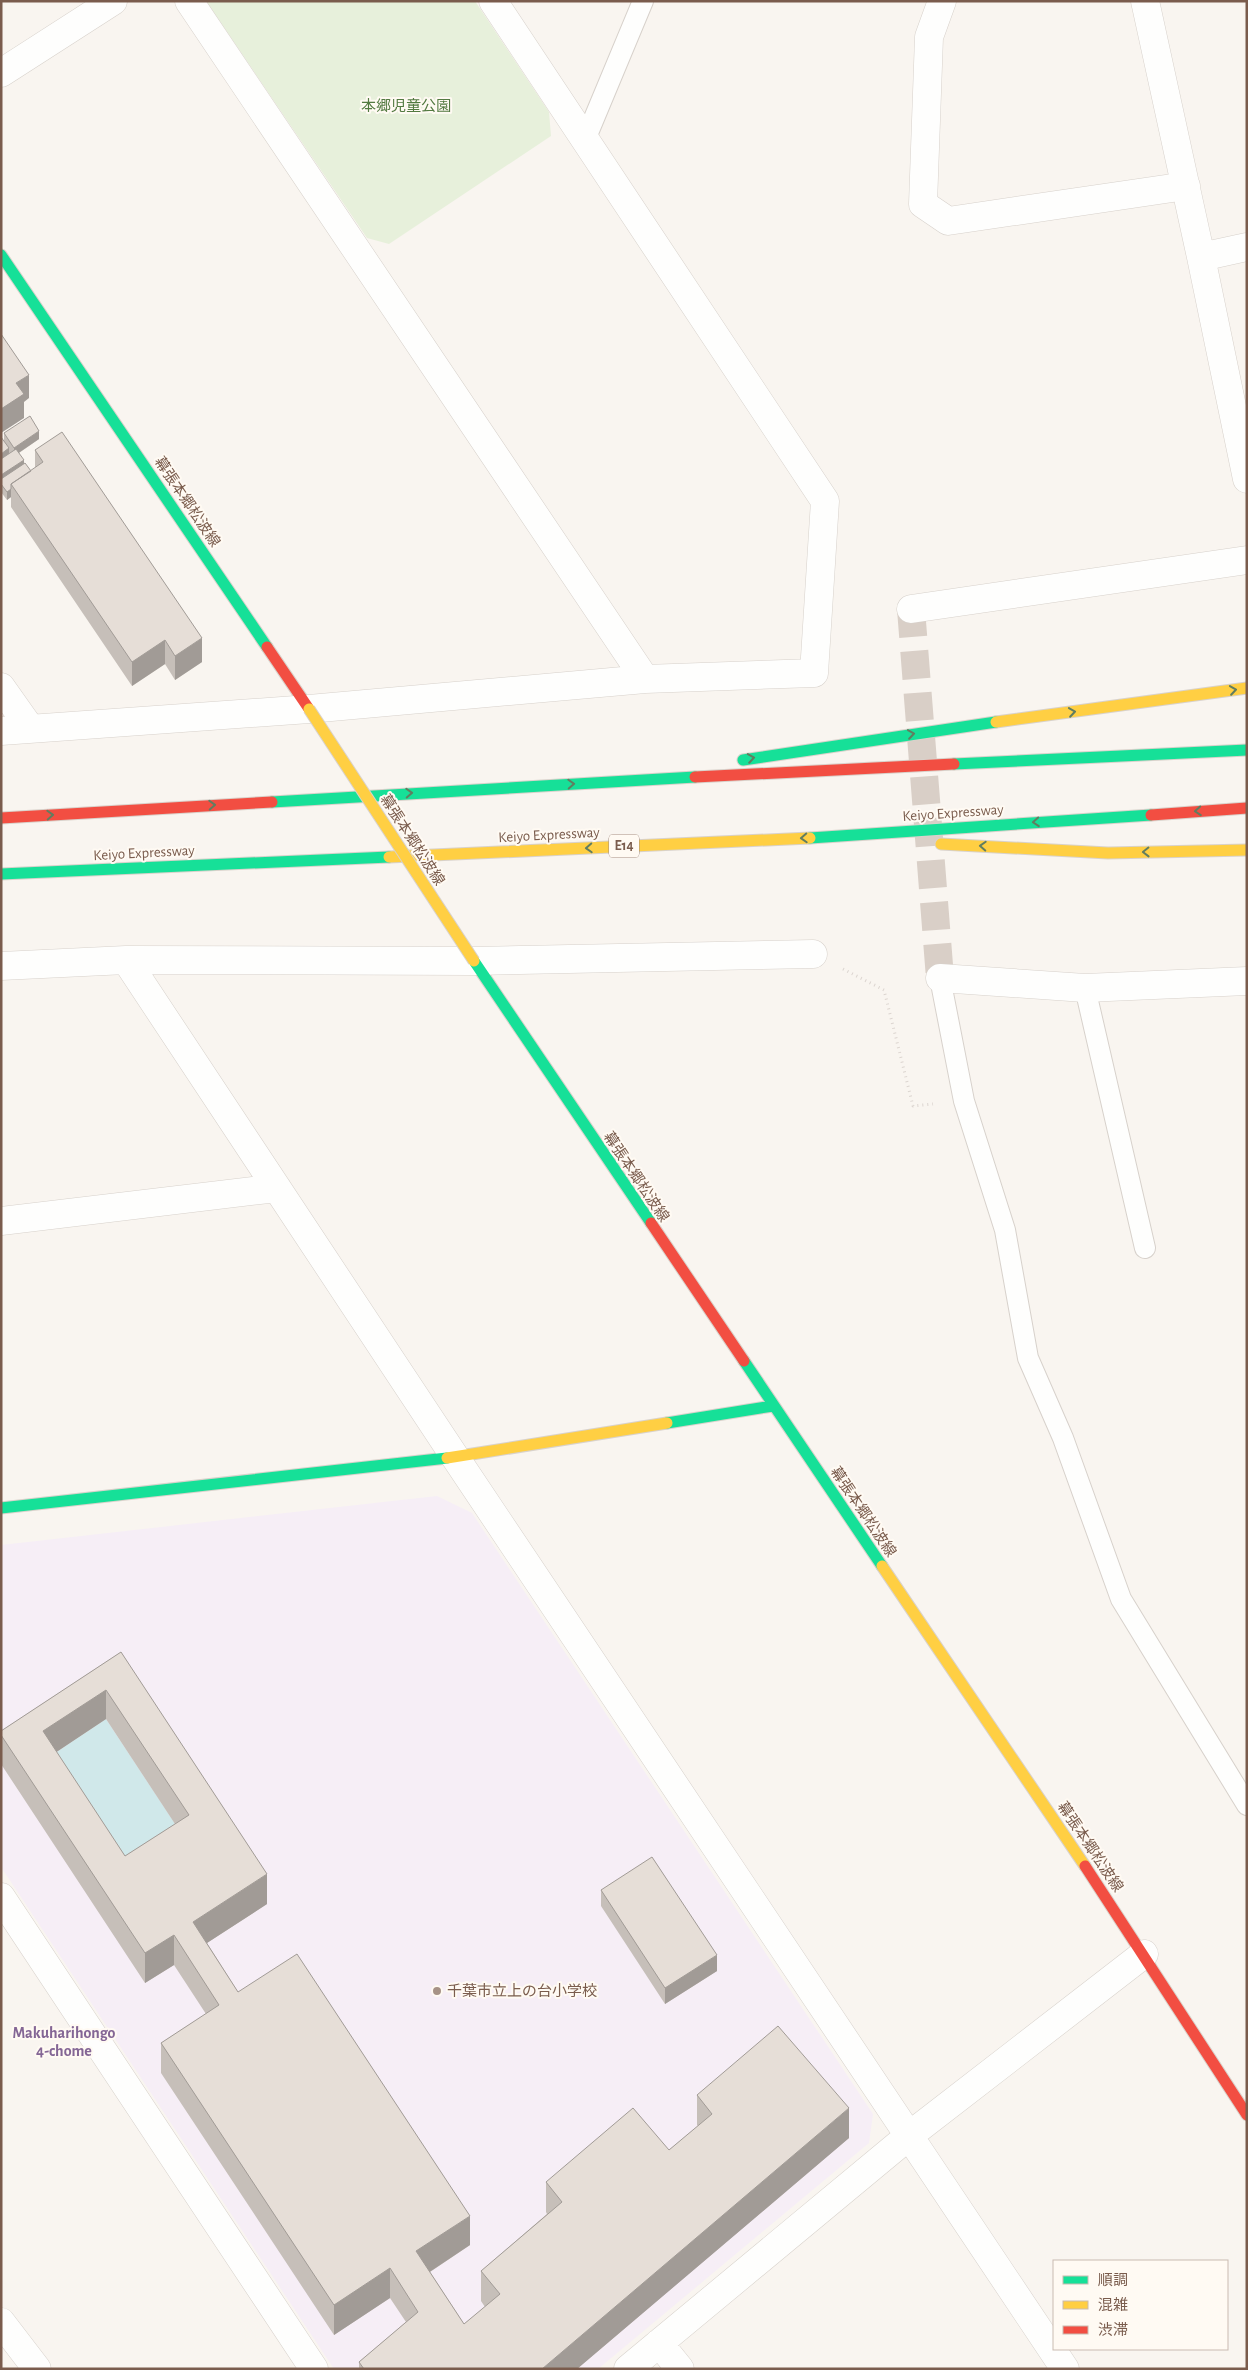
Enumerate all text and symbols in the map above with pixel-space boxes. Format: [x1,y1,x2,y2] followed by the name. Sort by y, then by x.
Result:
[361,98,451,114] park label: 本郷児童公園
[151,454,223,550] street label: 幕張本郷松波線
[1230,685,1238,696] one-way arrow
[1069,707,1077,718] one-way arrow
[908,729,916,740] one-way arrow
[746,754,755,764] one-way arrow
[568,778,576,789] one-way arrow
[406,788,414,799] one-way arrow
[377,791,448,888] street label: 幕張本郷松波線
[208,800,216,811] one-way arrow
[902,802,1005,824] street label: Keiyo Expressway
[1194,805,1202,816] one-way arrow
[46,809,54,820] one-way arrow
[1032,817,1040,828] one-way arrow
[498,825,601,845] street label: Keiyo Expressway
[800,833,808,843] one-way arrow
[609,834,639,858] road number: E14
[979,841,987,852] one-way arrow
[585,842,593,853] one-way arrow
[93,843,196,863] street label: Keiyo Expressway
[1141,847,1149,858] one-way arrow
[600,1129,672,1225] street label: 幕張本郷松波線
[827,1464,899,1560] street label: 幕張本郷松波線
[1054,1799,1126,1895] street label: 幕張本郷松波線
[447,1983,597,1999] place label: 千葉市立上の台小学校
[431,1985,443,1997] marker: 千葉市立上の台小学校
[12,2025,116,2059] district label: Makuharihongo 4-chome
[1053,2260,1228,2350] legend
[1098,2273,1128,2288] text: 順調
[1098,2297,1128,2313] text: 混雑
[1098,2322,1128,2338] text: 渋滞

